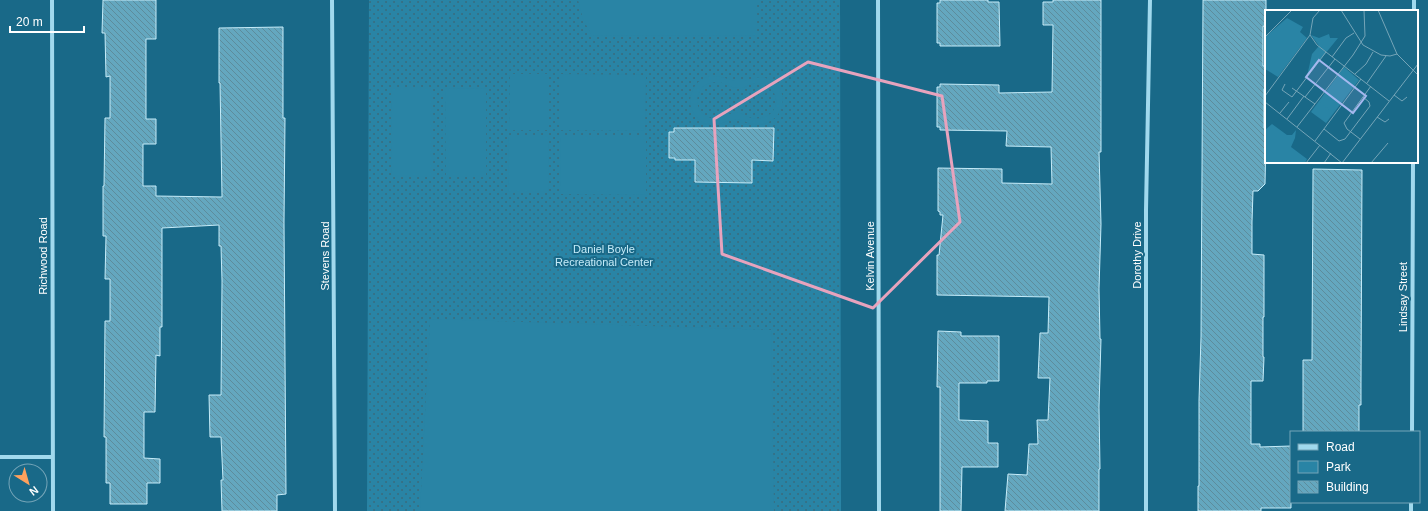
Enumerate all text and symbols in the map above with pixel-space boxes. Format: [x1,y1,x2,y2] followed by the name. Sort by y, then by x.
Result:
[10,8,84,34] scale bar
[1265,10,1418,163] inset map
[16,15,43,29] text: 20 m
[37,217,49,295] street label: Richwood Road
[319,221,331,291] street label: Stevens Road
[864,221,876,291] street label: Kelvin Avenue
[1131,221,1143,289] street label: Dorothy Drive
[555,243,653,268] park label: Daniel Boyle Recreational Center
[1397,262,1409,332] street label: Lindsay Street
[1290,431,1420,503] legend
[1326,440,1355,454] text: Road
[1326,460,1352,474] text: Park
[8,463,48,503] north arrow
[1326,480,1369,494] text: Building
[27,484,41,498] text: N

